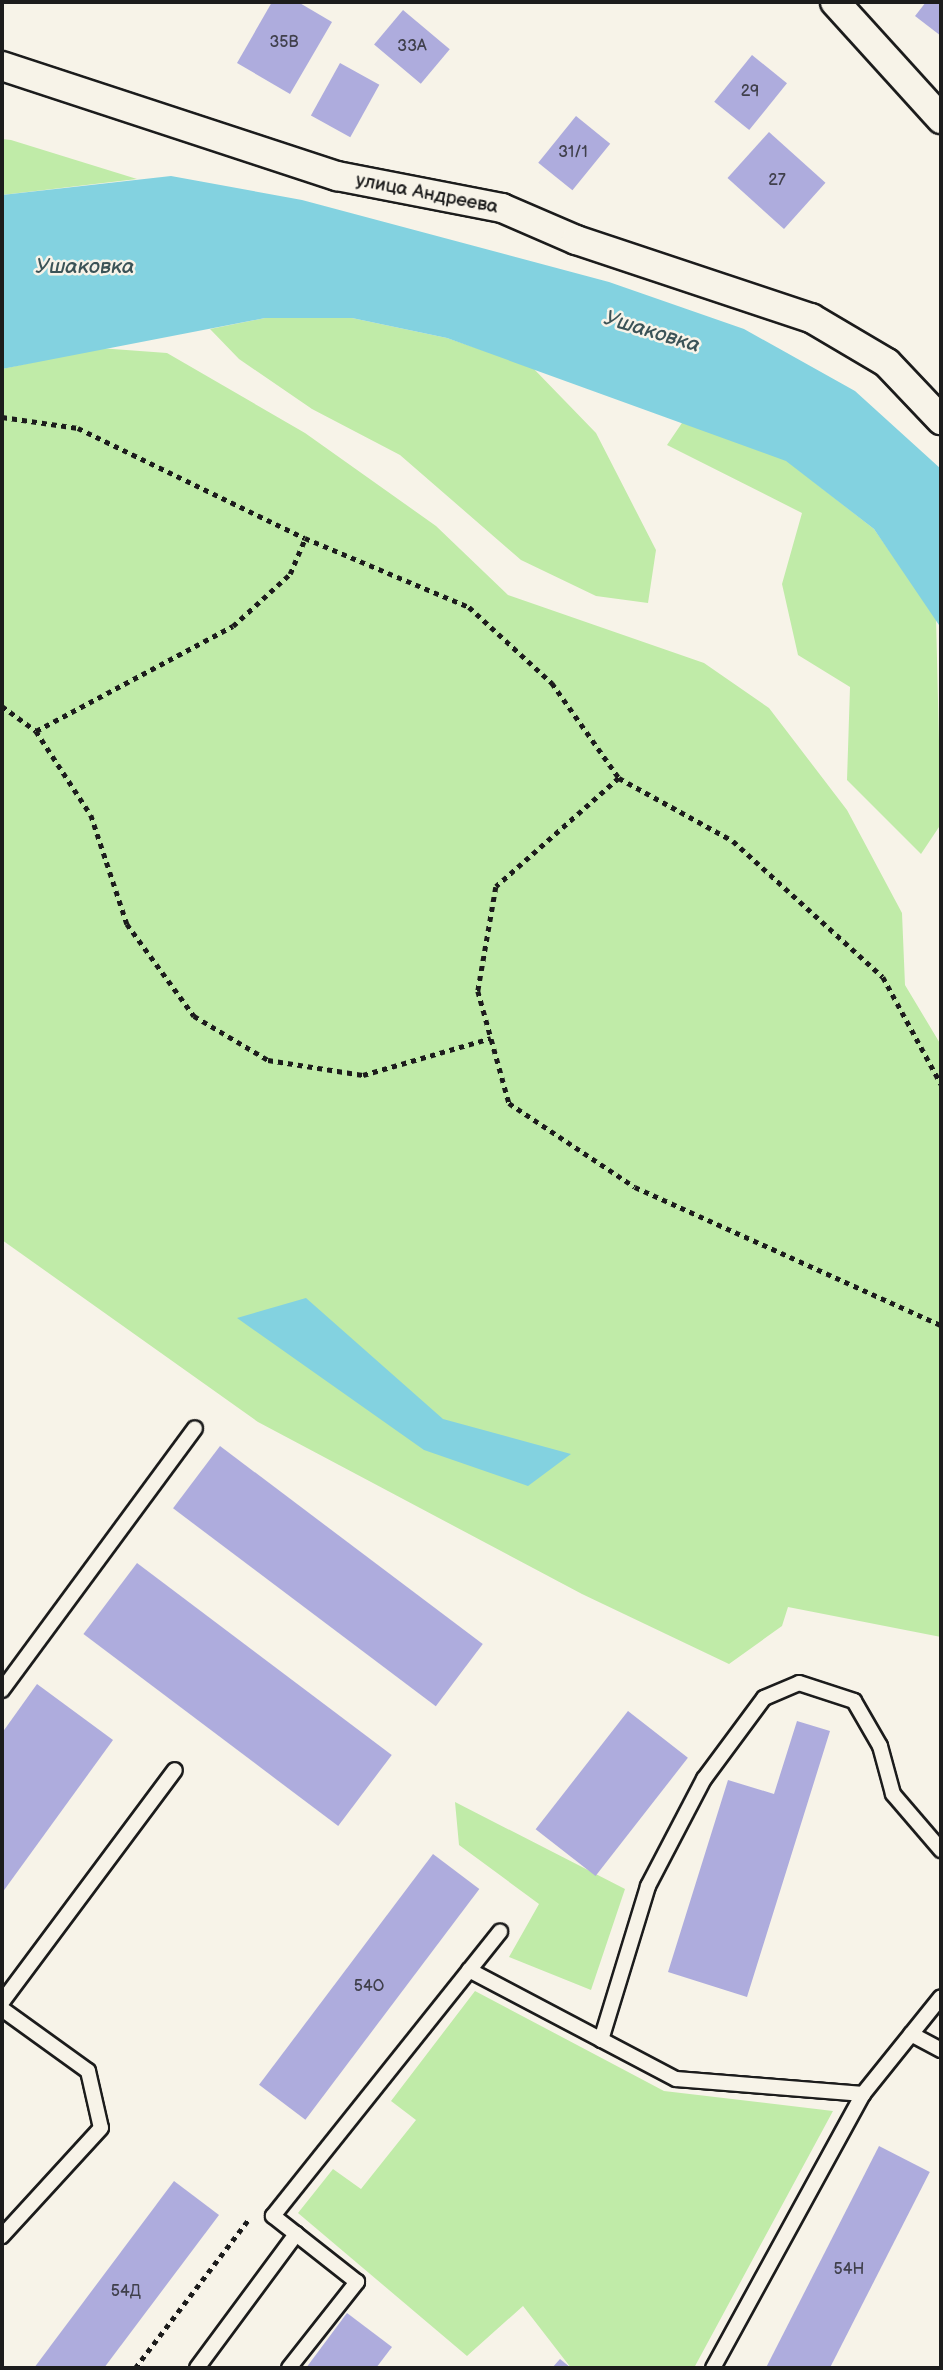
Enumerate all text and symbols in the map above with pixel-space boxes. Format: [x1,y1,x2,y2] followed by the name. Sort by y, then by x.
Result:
[269,33,299,53] house number: 35В
[397,37,427,57] house number: 33А
[741,82,759,102] house number: 29
[558,143,588,163] house number: 31/1
[354,169,500,219] street label: улица Андреева
[768,171,786,191] house number: 27
[35,254,135,280] water label: Ушаковка
[601,305,703,359] water label: Ушаковка
[354,1977,384,1997] house number: 54О
[834,2260,864,2280] house number: 54Н
[111,2282,141,2302] house number: 54Д

